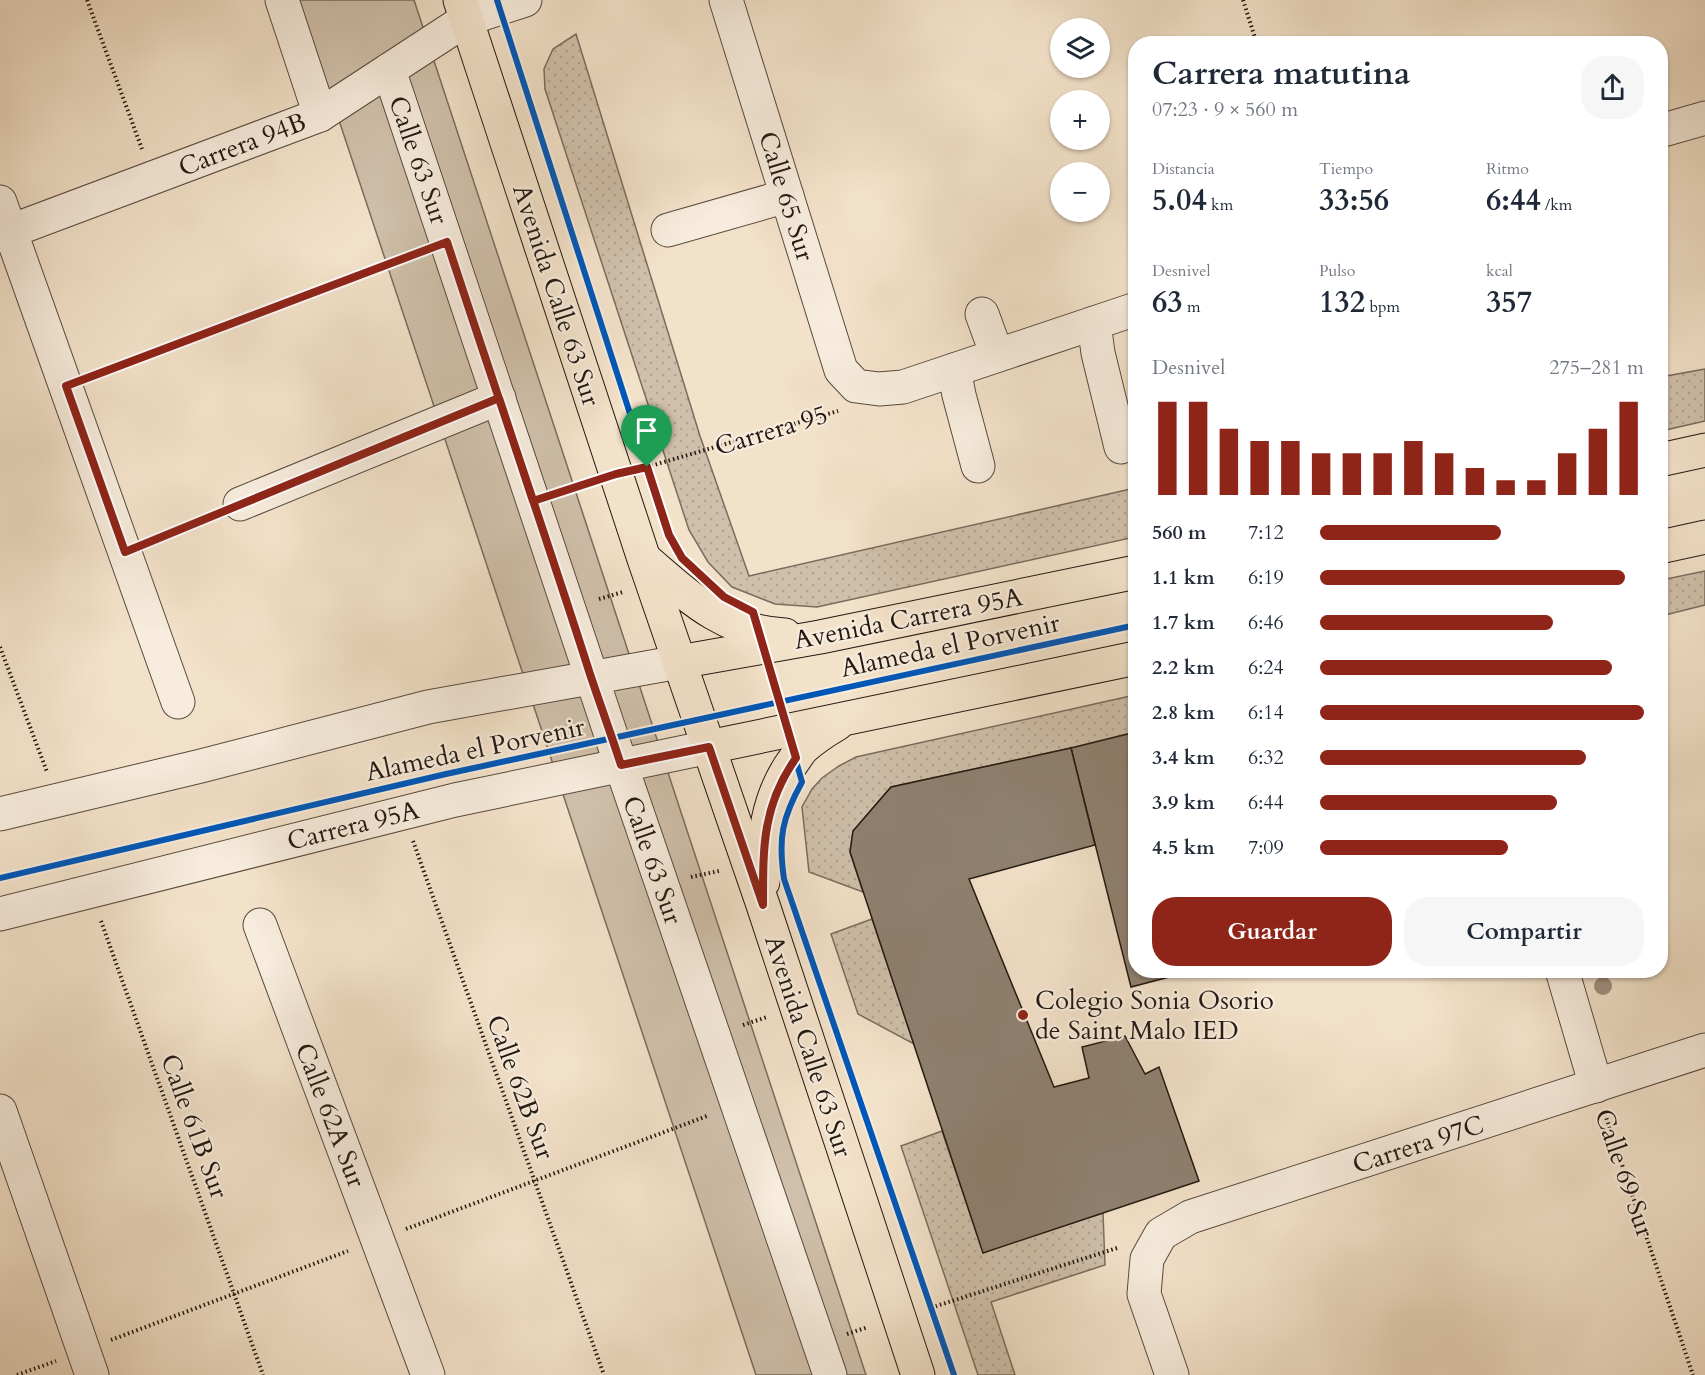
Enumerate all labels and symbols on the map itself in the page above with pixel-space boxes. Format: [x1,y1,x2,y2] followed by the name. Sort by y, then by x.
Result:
[380,91,457,229] street label: Calle 63 Sur
[173,104,311,185] street label: Carrera 94B
[750,127,823,266] street label: Calle 65 Sur
[504,180,609,411] street label: Avenida Calle 63 Sur
[710,397,832,464] street label: Carrera 95
[621,405,672,467] pin
[791,579,1026,658] street label: Avenida Carrera 95A
[837,605,1063,686] street label: Alameda el Porvenir
[362,709,588,790] street label: Alameda el Porvenir
[614,791,691,929] street label: Calle 63 Sur
[284,792,423,859] street label: Carrera 95A
[756,931,861,1162] street label: Avenida Calle 63 Sur
[1035,983,1274,1048] place label: Colegio Sonia Osorio de Saint Malo IED
[1016,1008,1030,1022] marker: Colegio Sonia Osorio de Saint Malo IED
[478,1010,563,1165] street label: Calle 62B Sur
[287,1038,374,1193] street label: Calle 62A Sur
[152,1049,237,1204] street label: Calle 61B Sur
[1586,1104,1663,1242] street label: Calle 69 Sur
[1348,1107,1488,1182] street label: Carrera 97C

